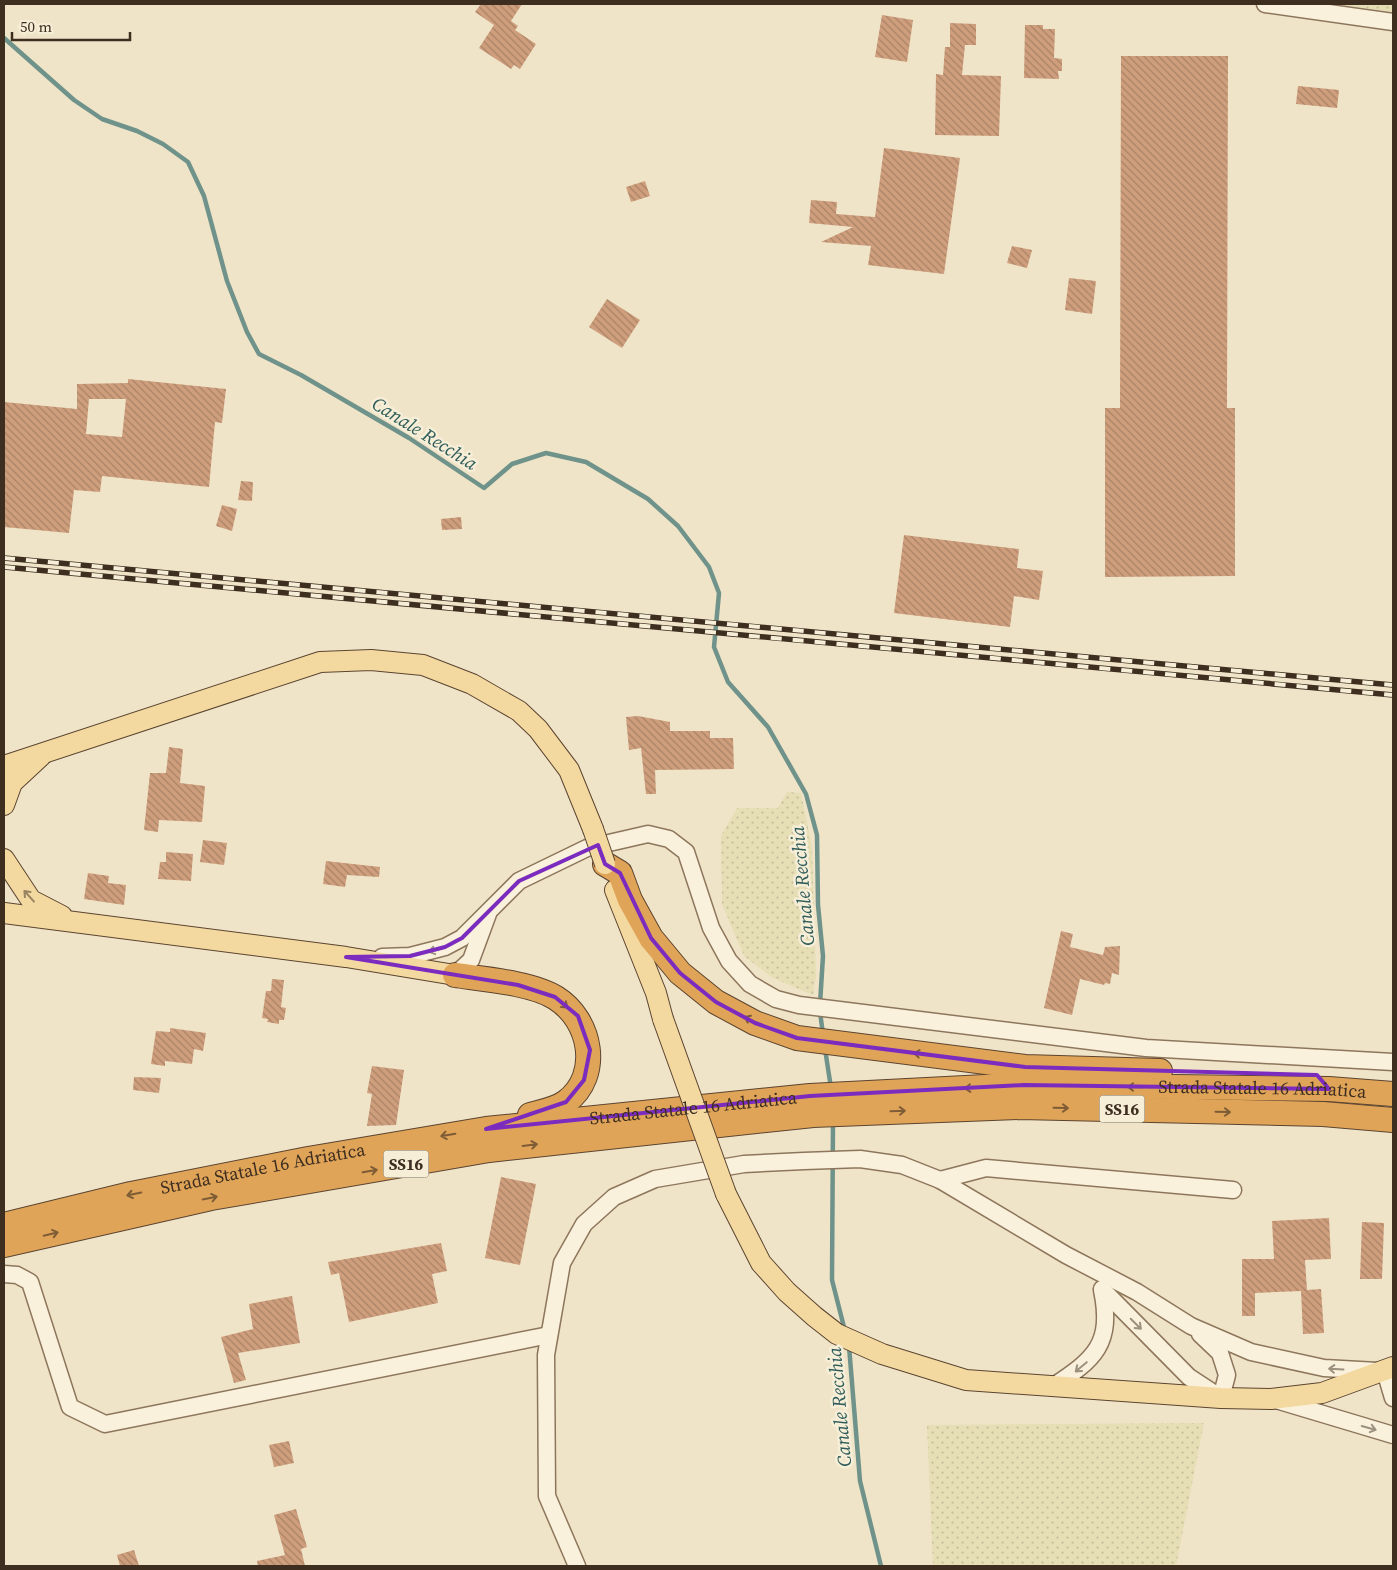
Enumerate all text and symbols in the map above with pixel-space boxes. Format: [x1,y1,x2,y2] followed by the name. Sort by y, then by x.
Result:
[12,10,130,42] scale bar
[20,16,52,37] text: 50 m
[367,390,483,476] water label: Canale Recchia
[784,825,820,947] water label: Canale Recchia
[23,889,34,902] one-way arrow
[428,946,444,956] one-way arrow
[555,997,568,1008] one-way arrow
[744,1015,759,1025] one-way arrow
[913,1049,929,1059] one-way arrow
[1158,1074,1368,1104] street label: Strada Statale 16 Adriatica
[1127,1082,1143,1091] one-way arrow
[965,1083,981,1092] one-way arrow
[588,1084,799,1130] street label: Strada Statale 16 Adriatica
[1100,1096,1144,1122] road number: SS16
[1052,1103,1069,1113] one-way arrow
[890,1107,906,1116] one-way arrow
[1215,1107,1231,1117] one-way arrow
[441,1130,457,1140] one-way arrow
[158,1136,368,1200] street label: Strada Statale 16 Adriatica
[522,1140,538,1150] one-way arrow
[384,1150,428,1178] road number: SS16
[362,1165,378,1175] one-way arrow
[126,1189,142,1199] one-way arrow
[201,1193,217,1203] one-way arrow
[43,1229,59,1238] one-way arrow
[1130,1318,1142,1330] one-way arrow
[821,1346,857,1468] water label: Canale Recchia
[1074,1362,1087,1373] one-way arrow
[1328,1364,1344,1373] one-way arrow
[1360,1423,1376,1433] one-way arrow

